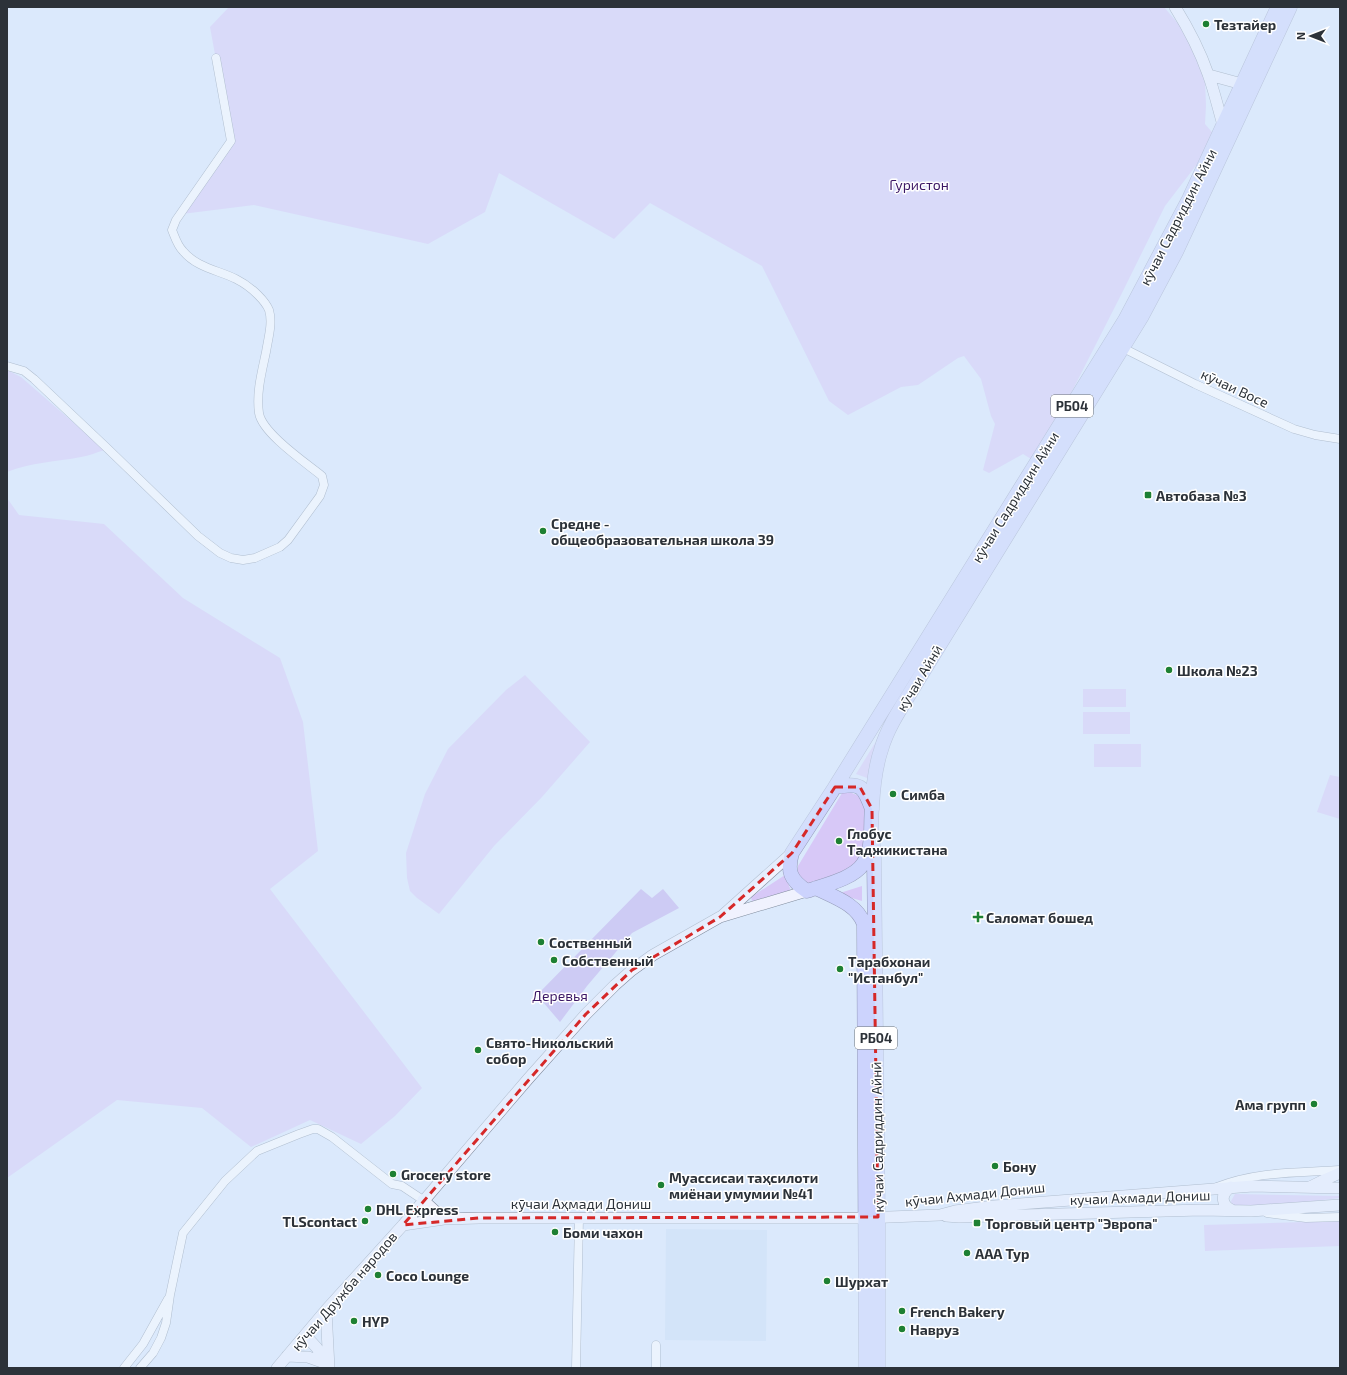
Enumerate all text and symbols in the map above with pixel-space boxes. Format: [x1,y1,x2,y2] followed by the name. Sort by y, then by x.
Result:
[1214,16,1276,33] place label: Тезтайер
[1291,16,1331,56] north arrow
[1201,19,1211,29] marker: Тезтайер
[1294,32,1307,40] text: N
[1136,146,1220,288] street label: кӯчаи Садриддин Айни
[889,176,949,193] park label: Гуристон
[1199,365,1271,411] street label: кӯчаи Восе
[1051,395,1093,417] road number: РБ04
[968,428,1062,566] street label: кӯчаи Садриддин Айни
[1156,487,1247,504] place label: Автобаза №3
[1143,490,1153,500] marker: Автобаза №3
[551,515,774,548] place label: Средне - общеобразовательная школа 39
[538,526,548,536] marker: Средне - общеобразовательная школа 39
[892,642,946,714] street label: кӯчаи Айнӣ
[1177,662,1258,679] place label: Школа №23
[1164,665,1174,675] marker: Школа №23
[901,786,945,803] place label: Симба
[888,789,898,799] marker: Симба
[847,825,948,858] place label: Глобус Таджикистана
[834,836,844,846] marker: Глобус Таджикистана
[986,909,1093,926] place label: Саломат бошед
[973,912,983,922] marker: Саломат бошед
[549,934,632,951] place label: Соственный
[536,937,546,947] marker: Соственный
[562,952,653,969] place label: Собственный
[848,953,930,986] place label: Тарабхонаи "Истанбул"
[549,955,559,965] marker: Собственный
[835,964,845,974] marker: Тарабхонаи "Истанбул"
[532,987,588,1004] park label: Деревья
[855,1027,897,1049] road number: РБ04
[486,1034,614,1067] place label: Свято-Никольский собор
[473,1045,483,1055] marker: Свято-Никольский собор
[867,1061,887,1213] street label: кӯчаи Садриддин Айнӣ
[1235,1096,1306,1113] place label: Ама групп
[1309,1099,1319,1109] marker: Ама групп
[1003,1158,1036,1175] place label: Бону
[990,1161,1000,1171] marker: Бону
[401,1166,491,1183] place label: Grocery store
[388,1169,398,1179] marker: Grocery store
[669,1169,818,1202] place label: Муассисаи таҳсилоти миёнаи умумии №41
[904,1178,1046,1210] street label: кӯчаи Аҳмади Дониш
[656,1180,666,1190] marker: Муассисаи таҳсилоти миёнаи умумии №41
[1069,1186,1211,1208] street label: кучаи Ахмади Дониш
[511,1195,651,1212] street label: кӯчаи Аҳмади Дониш
[376,1201,459,1218] place label: DHL Express
[363,1204,373,1214] marker: DHL Express
[283,1213,357,1230] place label: TLScontact
[985,1215,1157,1232] place label: Торговый центр "Эвропа"
[360,1216,370,1226] marker: TLScontact
[972,1218,982,1228] marker: Торговый центр "Эвропа"
[563,1224,643,1241] place label: Боми чахон
[550,1227,560,1237] marker: Боми чахон
[288,1228,400,1354] street label: кӯчаи Дружба народов
[975,1245,1030,1262] place label: ААА Тур
[962,1248,972,1258] marker: ААА Тур
[386,1267,469,1284] place label: Coco Lounge
[373,1270,383,1280] marker: Coco Lounge
[835,1273,888,1290] place label: Шурхат
[822,1276,832,1286] marker: Шурхат
[910,1303,1005,1320] place label: French Bakery
[897,1306,907,1316] marker: French Bakery
[362,1313,389,1330] place label: HYP
[349,1316,359,1326] marker: HYP
[910,1321,959,1338] place label: Навруз
[897,1324,907,1334] marker: Навруз

